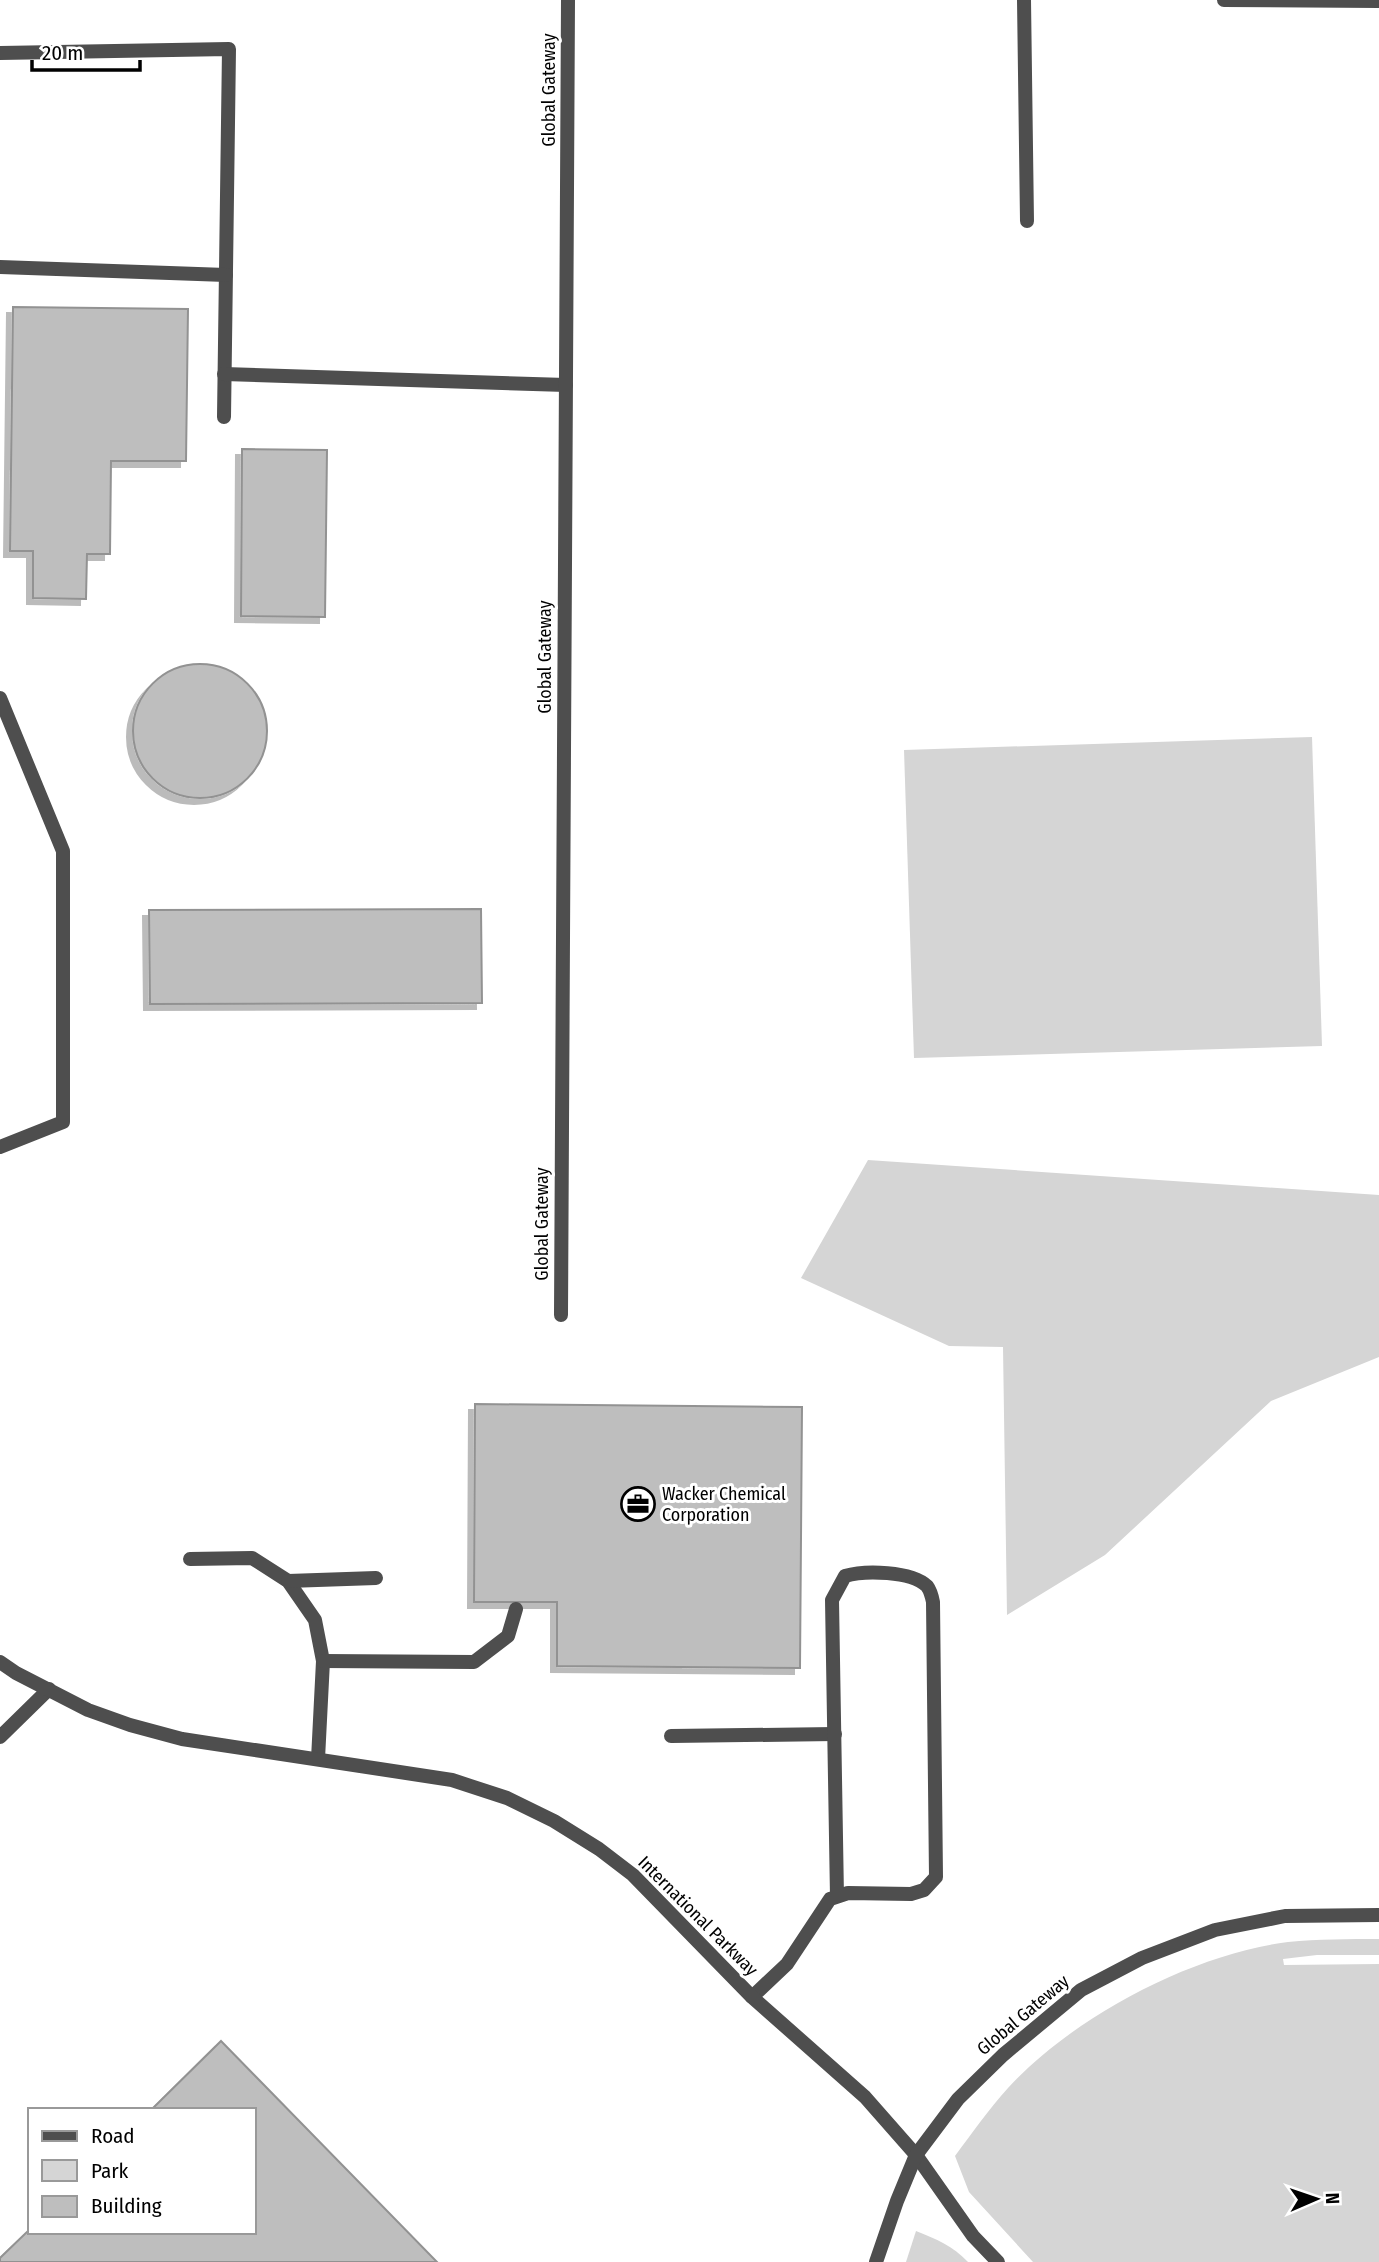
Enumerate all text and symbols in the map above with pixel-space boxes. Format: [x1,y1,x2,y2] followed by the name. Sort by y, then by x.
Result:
[32,28,140,72] scale bar
[538,33,560,147] street label: Global Gateway
[42,40,83,66] text: 20 m
[534,600,556,714] street label: Global Gateway
[531,1167,553,1281] street label: Global Gateway
[662,1483,786,1526] place label: Wacker Chemical Corporation
[619,1485,657,1523] office icon: Wacker Chemical Corporation
[634,1852,762,1980] street label: International Parkway
[973,1970,1073,2060] street label: Global Gateway
[28,2108,256,2234] legend
[91,2123,135,2149] text: Road
[91,2158,129,2184] text: Park
[1281,2164,1351,2234] north arrow
[1321,2192,1344,2205] text: N
[91,2193,162,2219] text: Building

